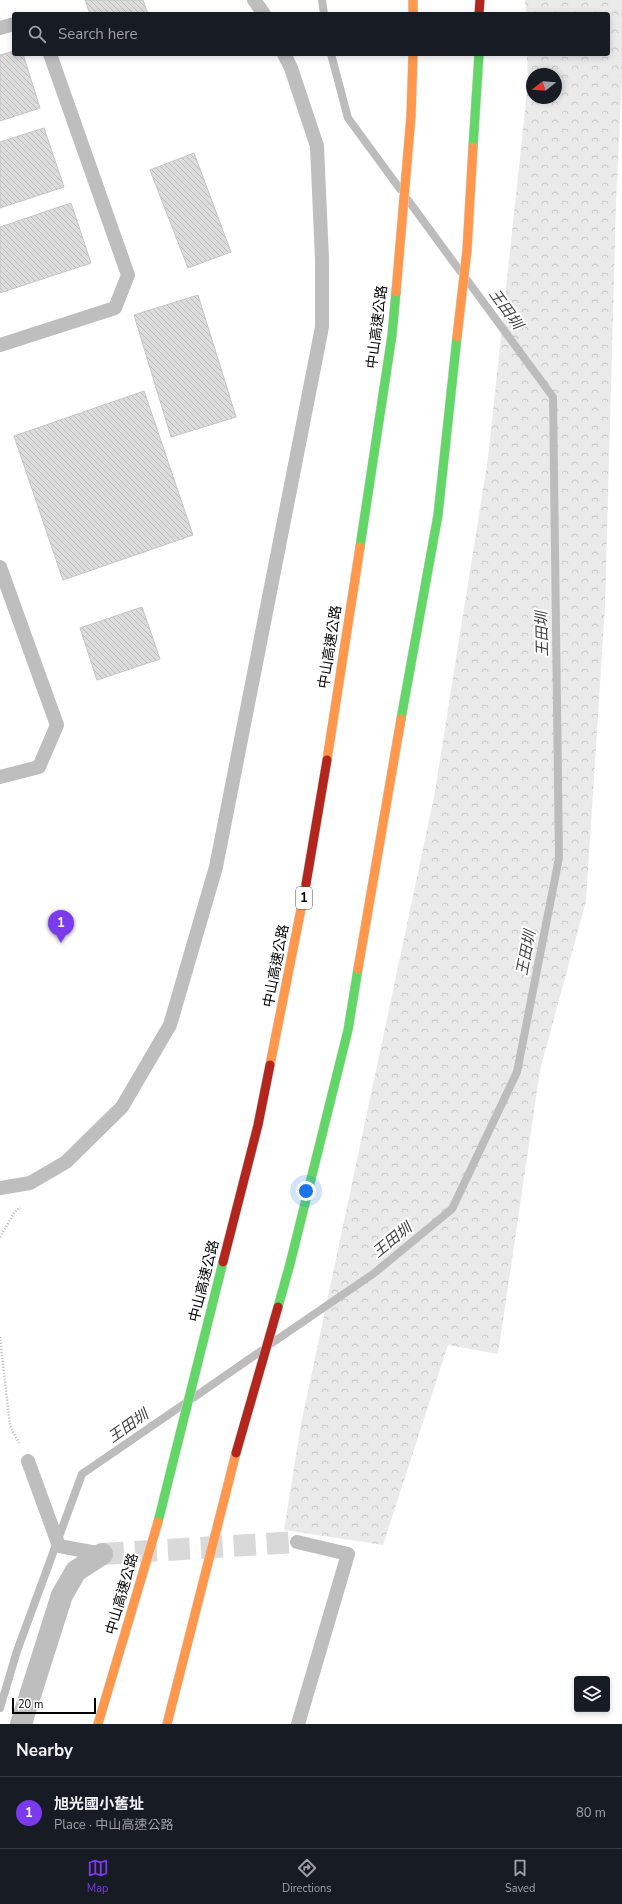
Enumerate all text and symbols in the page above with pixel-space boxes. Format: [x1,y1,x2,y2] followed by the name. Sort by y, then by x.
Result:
[12,12,610,56] search box
[26,23,48,45] icon: search
[58,24,138,44] text: Search here
[526,68,562,104] north arrow
[362,284,392,370] street label: 中山高速公路
[485,285,528,335] water label: 王田圳
[314,604,346,690] street label: 中山高速公路
[532,609,552,657] water label: 王田圳
[296,887,312,909] road number: 1
[48,910,74,943] pin: 1
[259,923,293,1009] street label: 中山高速公路
[512,927,540,977] water label: 王田圳
[296,1181,316,1201] your location
[368,1217,417,1262] water label: 王田圳
[185,1238,223,1324] street label: 中山高速公路
[104,1404,154,1447] water label: 王田圳
[101,1551,143,1637] street label: 中山高速公路
[574,1676,610,1712] map controls
[574,1676,610,1712] button: layers
[12,1696,96,1715] scale bar
[18,1697,43,1712] text: 20 m
[16,1739,73,1762] text: Nearby
[54,1794,144,1814] text: 旭光國小舊址
[25,1804,33,1822] text: 1
[576,1804,606,1822] text: 80 m
[54,1816,173,1834] text: Place · 中山高速公路
[87,1857,109,1896] tab: Map
[282,1857,332,1896] tab: Directions
[505,1857,535,1896] tab: Saved

